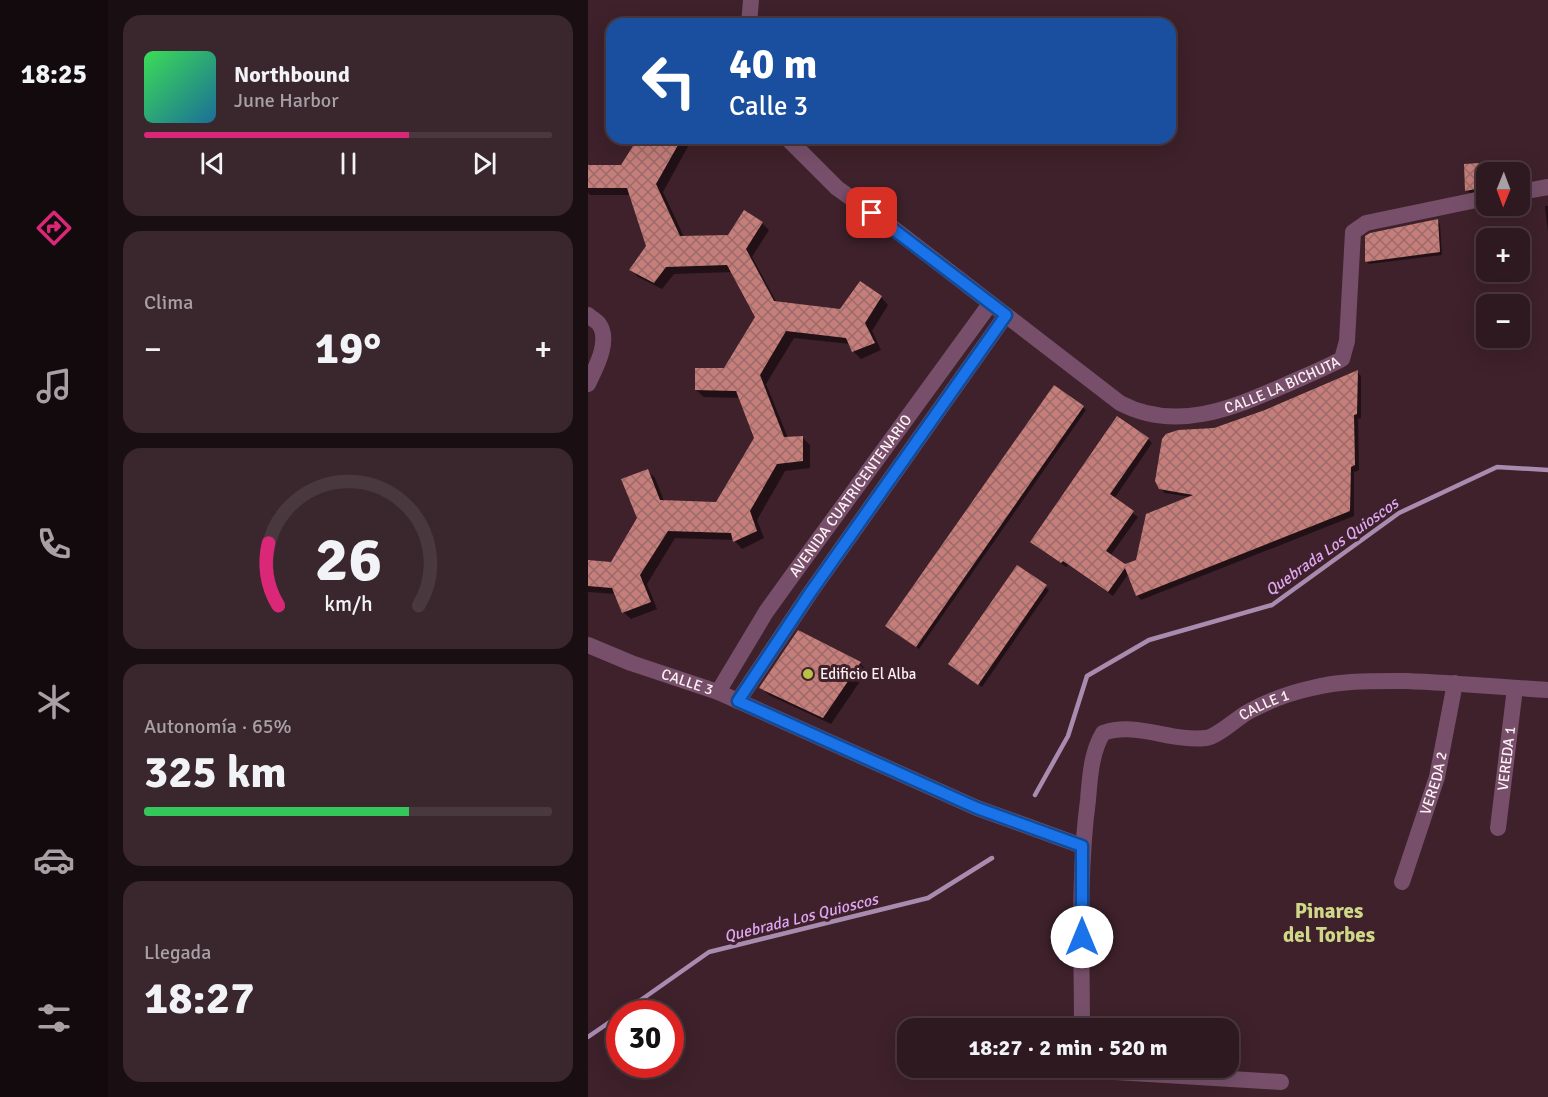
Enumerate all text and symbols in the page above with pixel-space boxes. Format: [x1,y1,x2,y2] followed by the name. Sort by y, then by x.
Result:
[729,39,818,90] text: 40 m
[630,42,708,120] icon: left
[21,58,87,91] text: 18:25
[234,61,350,88] text: Northbound
[234,88,339,113] text: June Harbor
[729,90,808,123] text: Calle 3
[196,147,229,180] icon: previous
[332,147,365,180] icon: pause
[468,147,501,180] icon: next
[1476,162,1530,216] north arrow
[1476,162,1530,348] map controls
[846,187,897,238] pin
[855,196,888,229] icon: arrive
[33,207,75,249] icon: directions
[1476,228,1530,282] button: +
[144,290,193,315] text: Clima
[1476,294,1530,348] button: −
[315,321,381,376] text: 19°
[144,329,162,370] text: −
[534,329,552,370] text: +
[1222,352,1343,417] street label: CALLE LA BICHUTA
[33,365,75,407] icon: music
[785,411,916,580] street label: AVENIDA CUATRICENTENARIO
[1262,492,1404,600] water label: Quebrada Los Quioscos
[314,521,382,598] text: 26
[33,523,75,565] icon: phone
[324,591,372,617] text: km/h
[659,665,716,699] street label: CALLE 3
[820,665,916,683] place label: Edificio El Alba
[801,667,815,681] marker: Edificio El Alba
[33,681,75,723] icon: climate
[1235,686,1292,724] street label: CALLE 1
[144,714,292,739] text: Autonomía · 65%
[1494,725,1519,792] street label: VEREDA 1
[144,745,287,800] text: 325 km
[1416,750,1451,817] street label: VEREDA 2
[33,839,75,881] icon: car
[722,889,882,947] water label: Quebrada Los Quioscos
[1283,898,1375,948] district label: Pinares del Torbes
[1050,905,1114,969] position arrow
[144,940,211,965] text: Llegada
[144,971,254,1026] text: 18:27
[33,997,75,1039] icon: filters
[606,1000,684,1078] speed limit sign: 30
[968,1034,1168,1061] text: 18:27 · 2 min · 520 m

